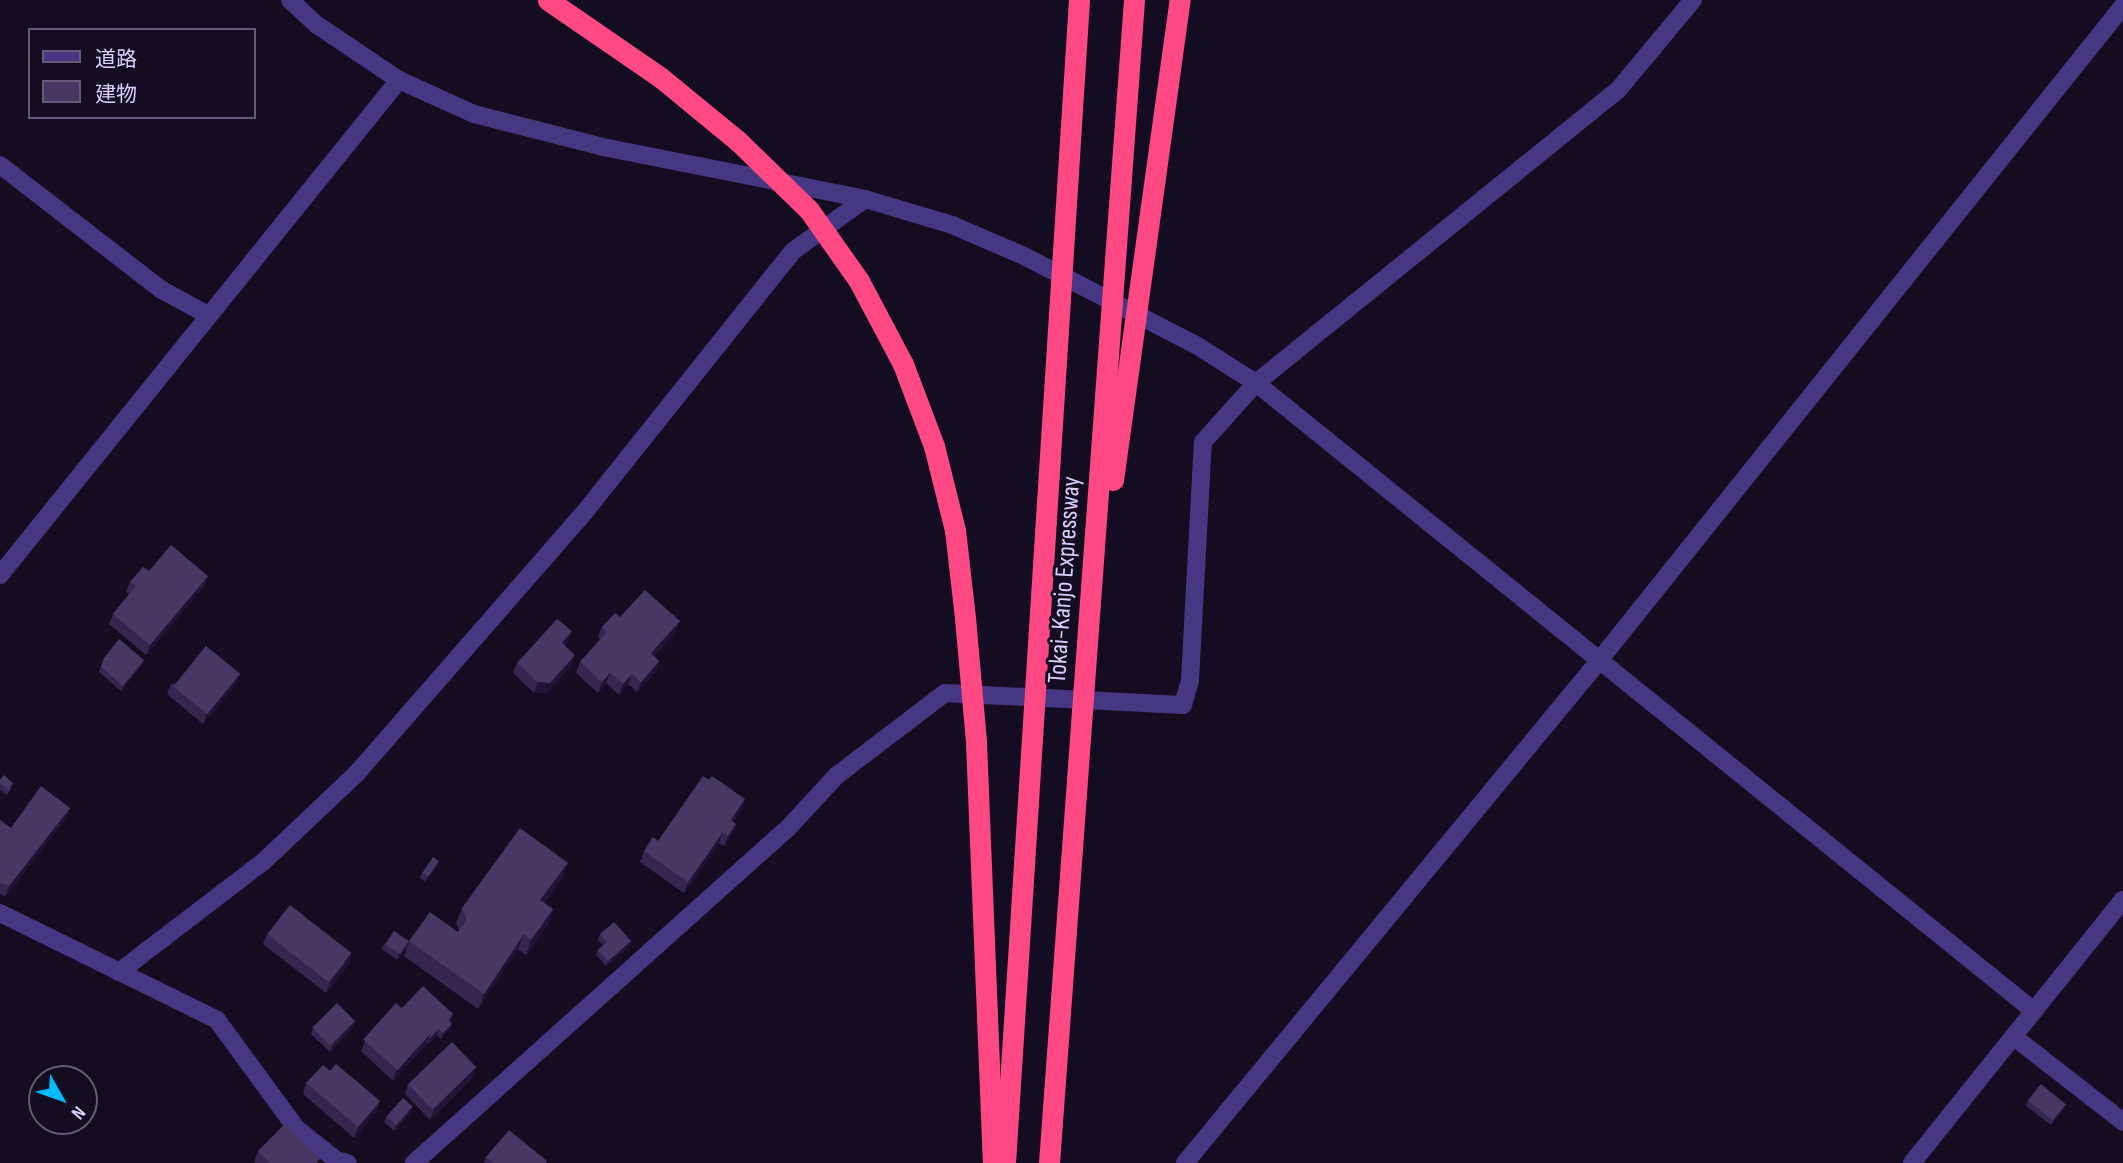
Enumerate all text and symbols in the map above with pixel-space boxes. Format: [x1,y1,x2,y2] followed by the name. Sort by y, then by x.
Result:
[28,28,256,119] legend
[95,47,137,72] text: 道路
[95,82,137,107] text: 建物
[1042,475,1088,685] street label: Tokai-Kanjo Expressway
[28,1065,98,1135] north arrow
[66,1101,90,1124] text: N

